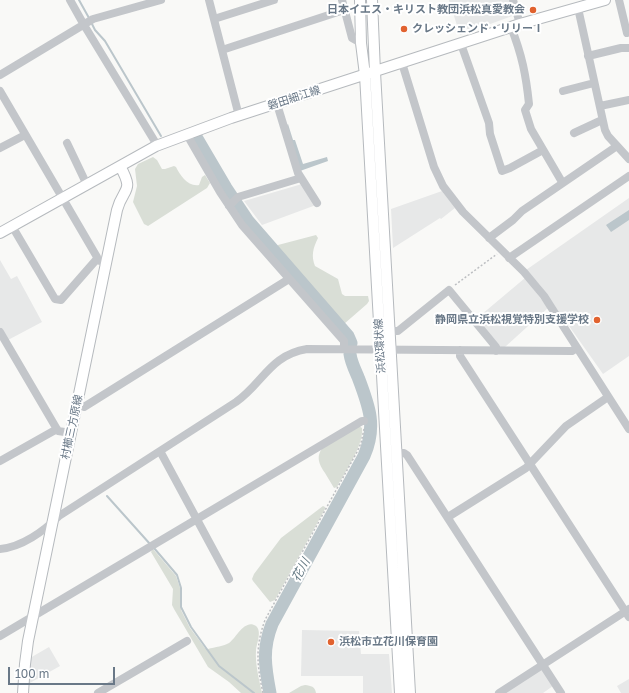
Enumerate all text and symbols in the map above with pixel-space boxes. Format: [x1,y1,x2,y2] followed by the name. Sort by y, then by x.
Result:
[327,3,525,17] place label: 日本イエス・キリスト教団浜松真愛教会
[528,5,538,15] marker: 日本イエス・キリスト教団浜松真愛教会
[412,22,544,36] place label: クレッシェンド・リリーⅠ
[399,24,409,34] marker: クレッシェンド・リリーⅠ
[266,83,322,113] street label: 磐田細江線
[435,313,589,327] place label: 静岡県立浜松視覚特別支援学校
[592,315,602,325] marker: 静岡県立浜松視覚特別支援学校
[372,318,388,374] street label: 浜松環状線
[59,393,85,461] street label: 村櫛三方原線
[289,556,313,584] water label: 花川
[339,635,438,649] place label: 浜松市立花川保育園
[326,637,336,647] marker: 浜松市立花川保育園
[10,659,117,685] scale bar
[15,666,49,681] text: 100 m

